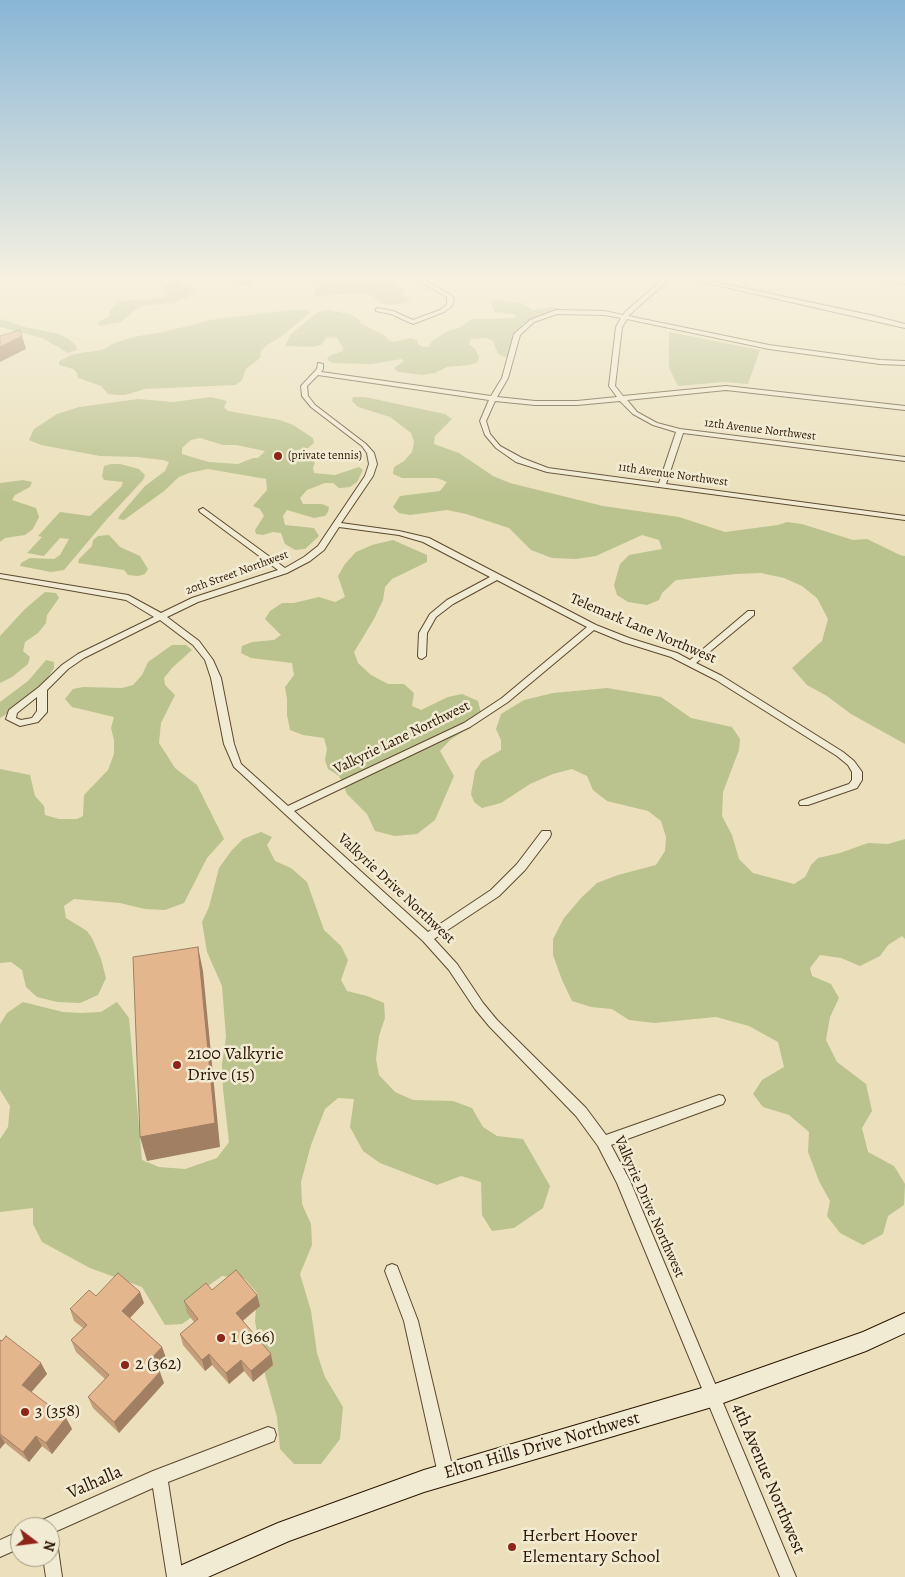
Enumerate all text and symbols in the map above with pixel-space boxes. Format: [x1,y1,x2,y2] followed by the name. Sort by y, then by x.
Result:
[703,416,817,444] street label: 12th Avenue Northwest
[288,449,362,463] place label: (private tennis)
[272,450,284,462] marker: (private tennis)
[617,460,729,490] street label: 11th Avenue Northwest
[184,548,290,598] street label: 20th Street Northwest
[567,590,719,668] street label: Telemark Lane Northwest
[331,697,473,779] street label: Valkyrie Lane Northwest
[334,830,458,948] street label: Valkyrie Drive Northwest
[187,1044,284,1086] place label: 2100 Valkyrie Drive (15)
[171,1059,183,1071] marker: 2100 Valkyrie Drive (15)
[610,1133,688,1281] street label: Valkyrie Drive Northwest
[231,1327,275,1349] place label: 1 (366)
[215,1332,227,1344] marker: 1 (366)
[135,1354,181,1376] place label: 2 (362)
[119,1359,131,1371] marker: 2 (362)
[726,1400,810,1558] street label: 4th Avenue Northwest
[35,1401,80,1423] place label: 3 (358)
[19,1406,31,1418] marker: 3 (358)
[442,1408,642,1484] street label: Elton Hills Drive Northwest
[64,1461,126,1505] street label: Valhalla
[10,1517,60,1567] north arrow
[522,1526,660,1568] place label: Herbert Hoover Elementary School
[39,1538,60,1553] text: N
[506,1541,518,1553] marker: Herbert Hoover Elementary School

